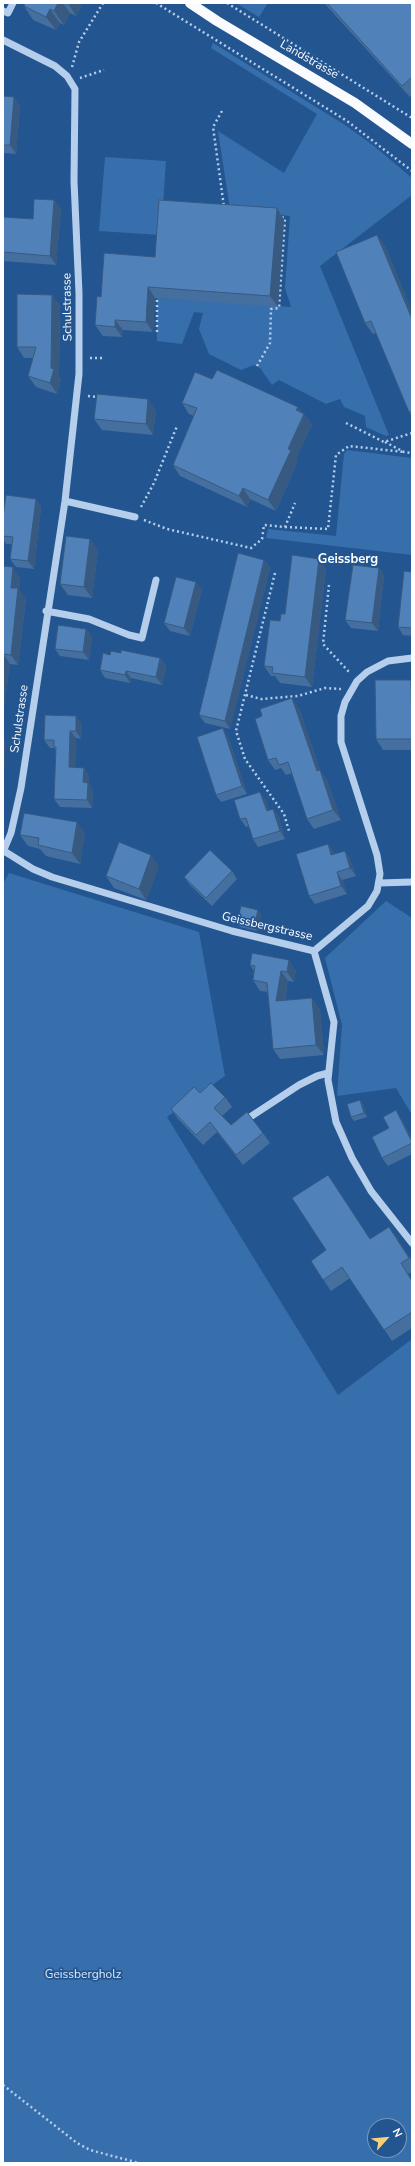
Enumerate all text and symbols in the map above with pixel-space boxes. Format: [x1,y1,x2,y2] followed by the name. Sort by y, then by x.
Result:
[277,37,341,83] street label: Landstrasse
[60,273,76,341] street label: Schulstrasse
[318,552,378,568] district label: Geissberg
[8,684,32,754] street label: Schulstrasse
[220,910,314,944] street label: Geissbergstrasse
[45,1968,121,1982] park label: Geissbergholz
[367,2118,407,2158] north arrow
[389,2126,406,2140] text: N

